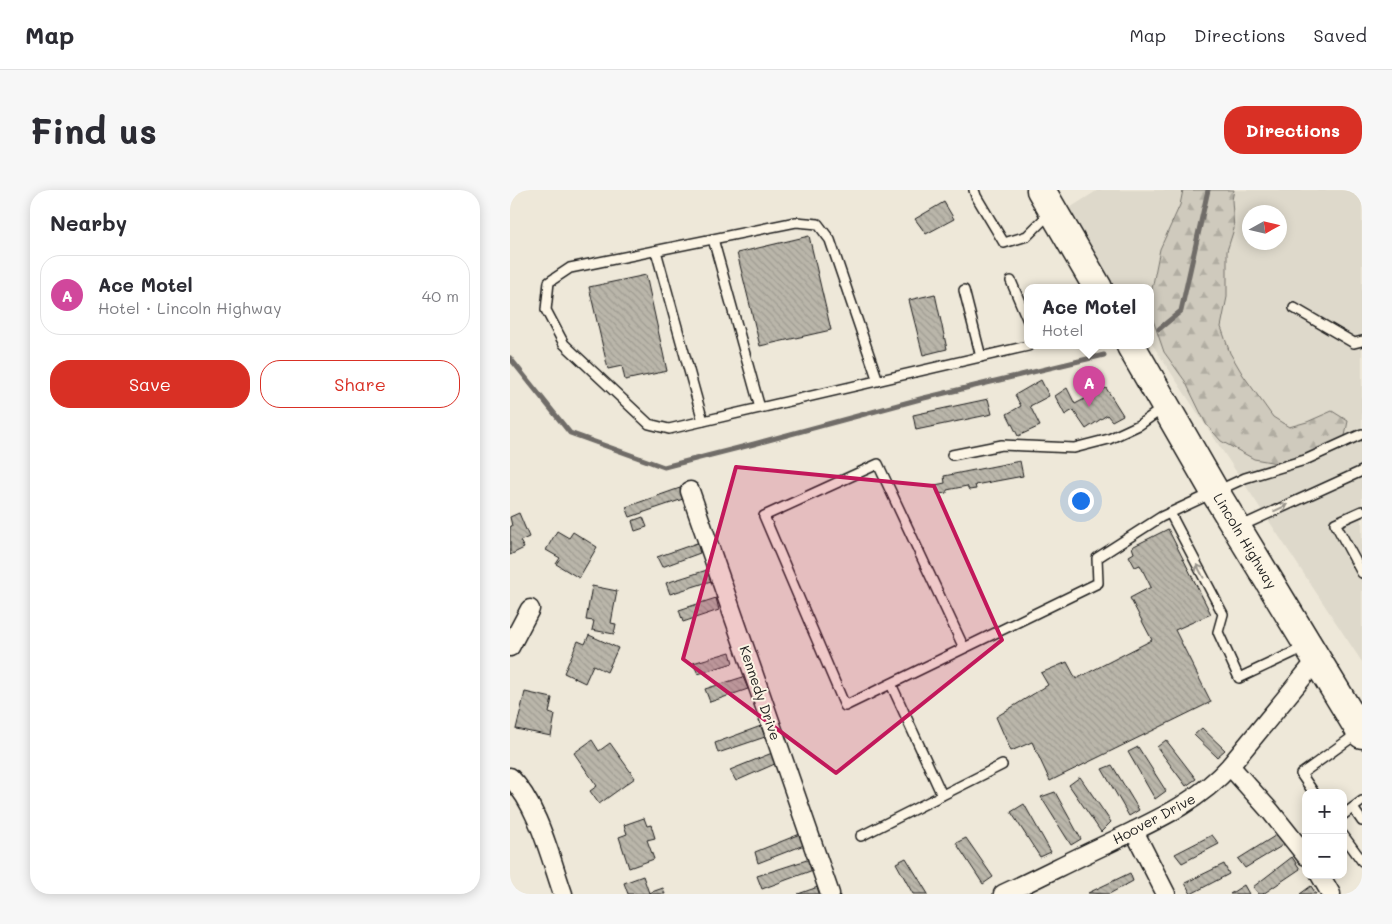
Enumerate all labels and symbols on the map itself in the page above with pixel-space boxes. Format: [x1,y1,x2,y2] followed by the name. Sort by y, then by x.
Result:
[1242,205,1287,250] north arrow
[1073,366,1105,407] pin: A
[1068,488,1094,514] your location
[1209,489,1282,592] street label: Lincoln Highway
[1274,503,1289,513] one-way arrow
[1195,564,1204,579] one-way arrow
[735,643,786,743] street label: Kennedy Drive
[1109,789,1198,848] street label: Hoover Drive

